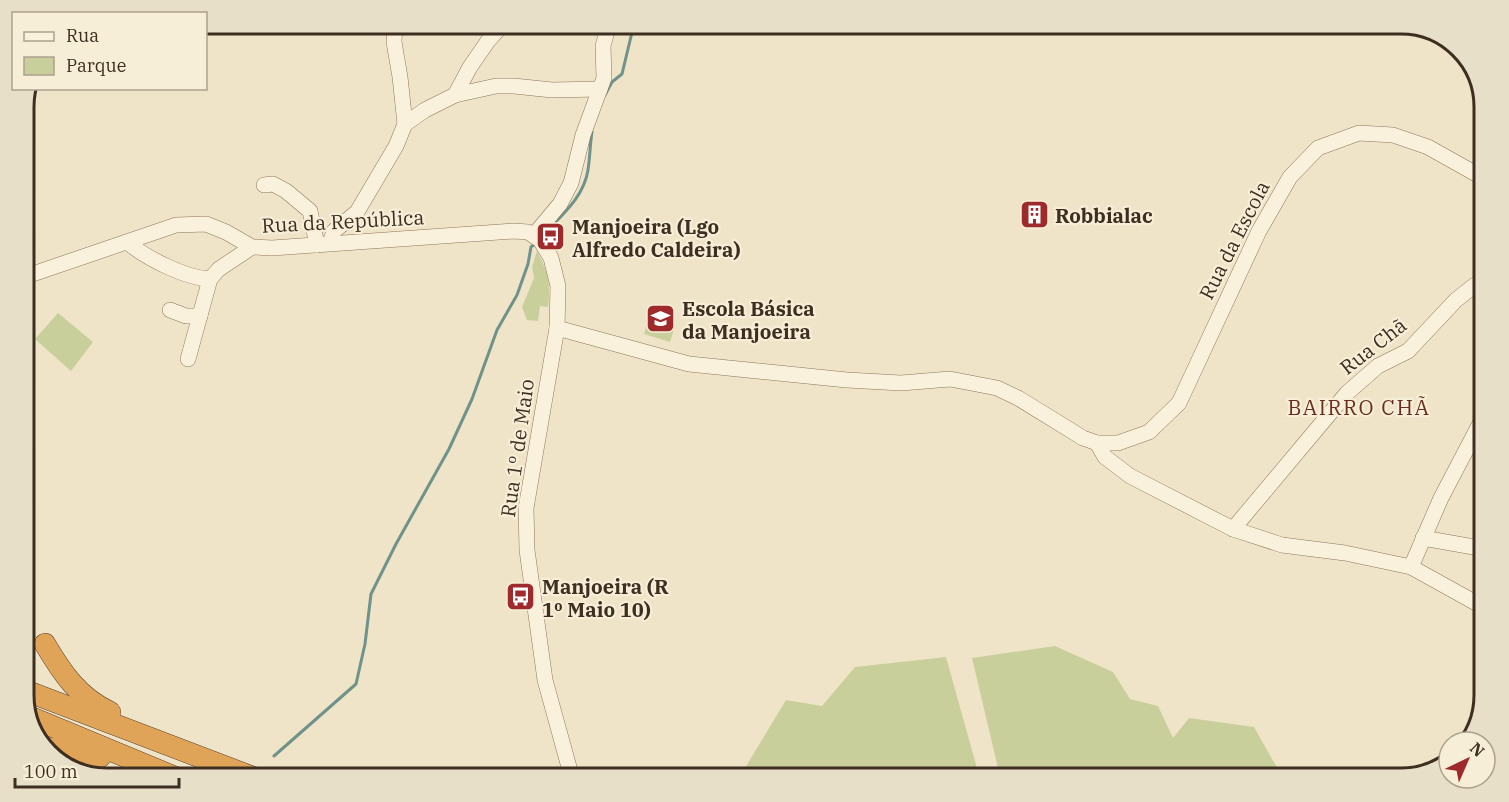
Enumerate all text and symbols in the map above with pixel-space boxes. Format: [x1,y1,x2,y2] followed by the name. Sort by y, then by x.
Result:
[12,12,207,90] legend
[66,24,99,47] text: Rua
[66,54,126,77] text: Parque
[1192,176,1276,304] street label: Rua da Escola
[1018,199,1050,231] building icon: Robbialac
[1055,202,1153,229] place label: Robbialac
[261,203,425,239] street label: Rua da República
[572,213,741,263] place label: Manjoeira (Lgo Alfredo Caldeira)
[535,221,567,253] bus stop icon: Manjoeira (Lgo Alfredo Caldeira)
[682,295,815,345] place label: Escola Básica da Manjoeira
[645,303,677,335] school or university icon: Escola Básica da Manjoeira
[1334,311,1412,381] street label: Rua Chã
[494,377,540,519] street label: Rua 1º de Maio
[1288,393,1430,421] district label: BAIRRO CHÃ
[542,573,669,623] place label: Manjoeira (R 1º Maio 10)
[505,581,537,613] bus stop icon: Manjoeira (R 1º Maio 10)
[1437,730,1497,790] north arrow
[1466,738,1489,761] text: N
[15,751,178,789] scale bar
[24,760,78,783] text: 100 m

